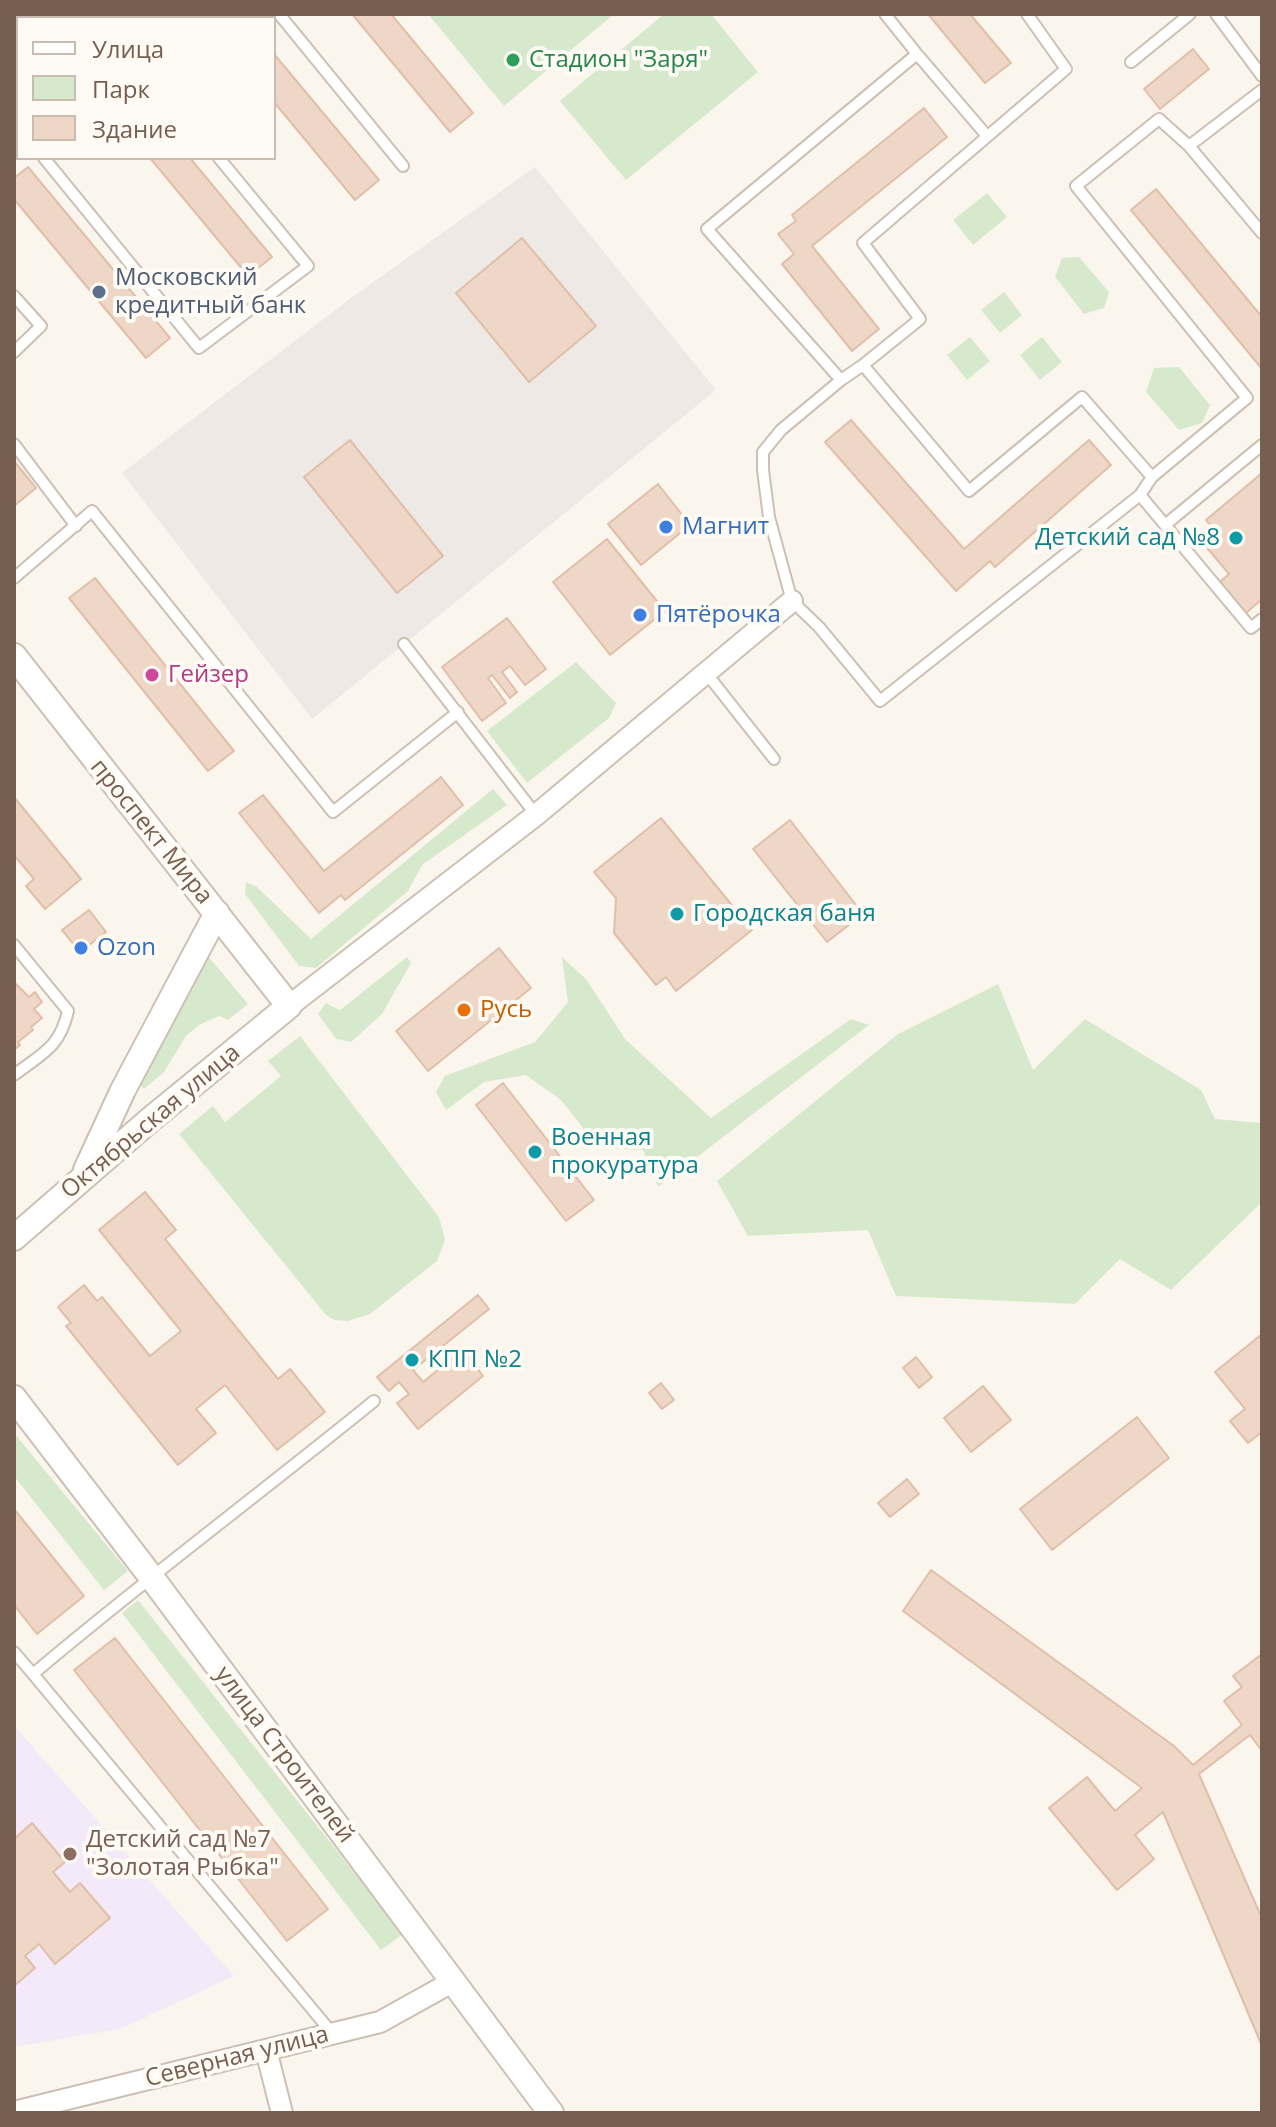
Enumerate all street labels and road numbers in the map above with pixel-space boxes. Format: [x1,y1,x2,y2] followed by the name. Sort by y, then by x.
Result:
[84,754,218,910] street label: проспект Мира
[56,1039,246,1205] street label: Октябрьская улица
[208,1661,360,1849] street label: улица Строителей
[142,2020,332,2094] street label: Северная улица

